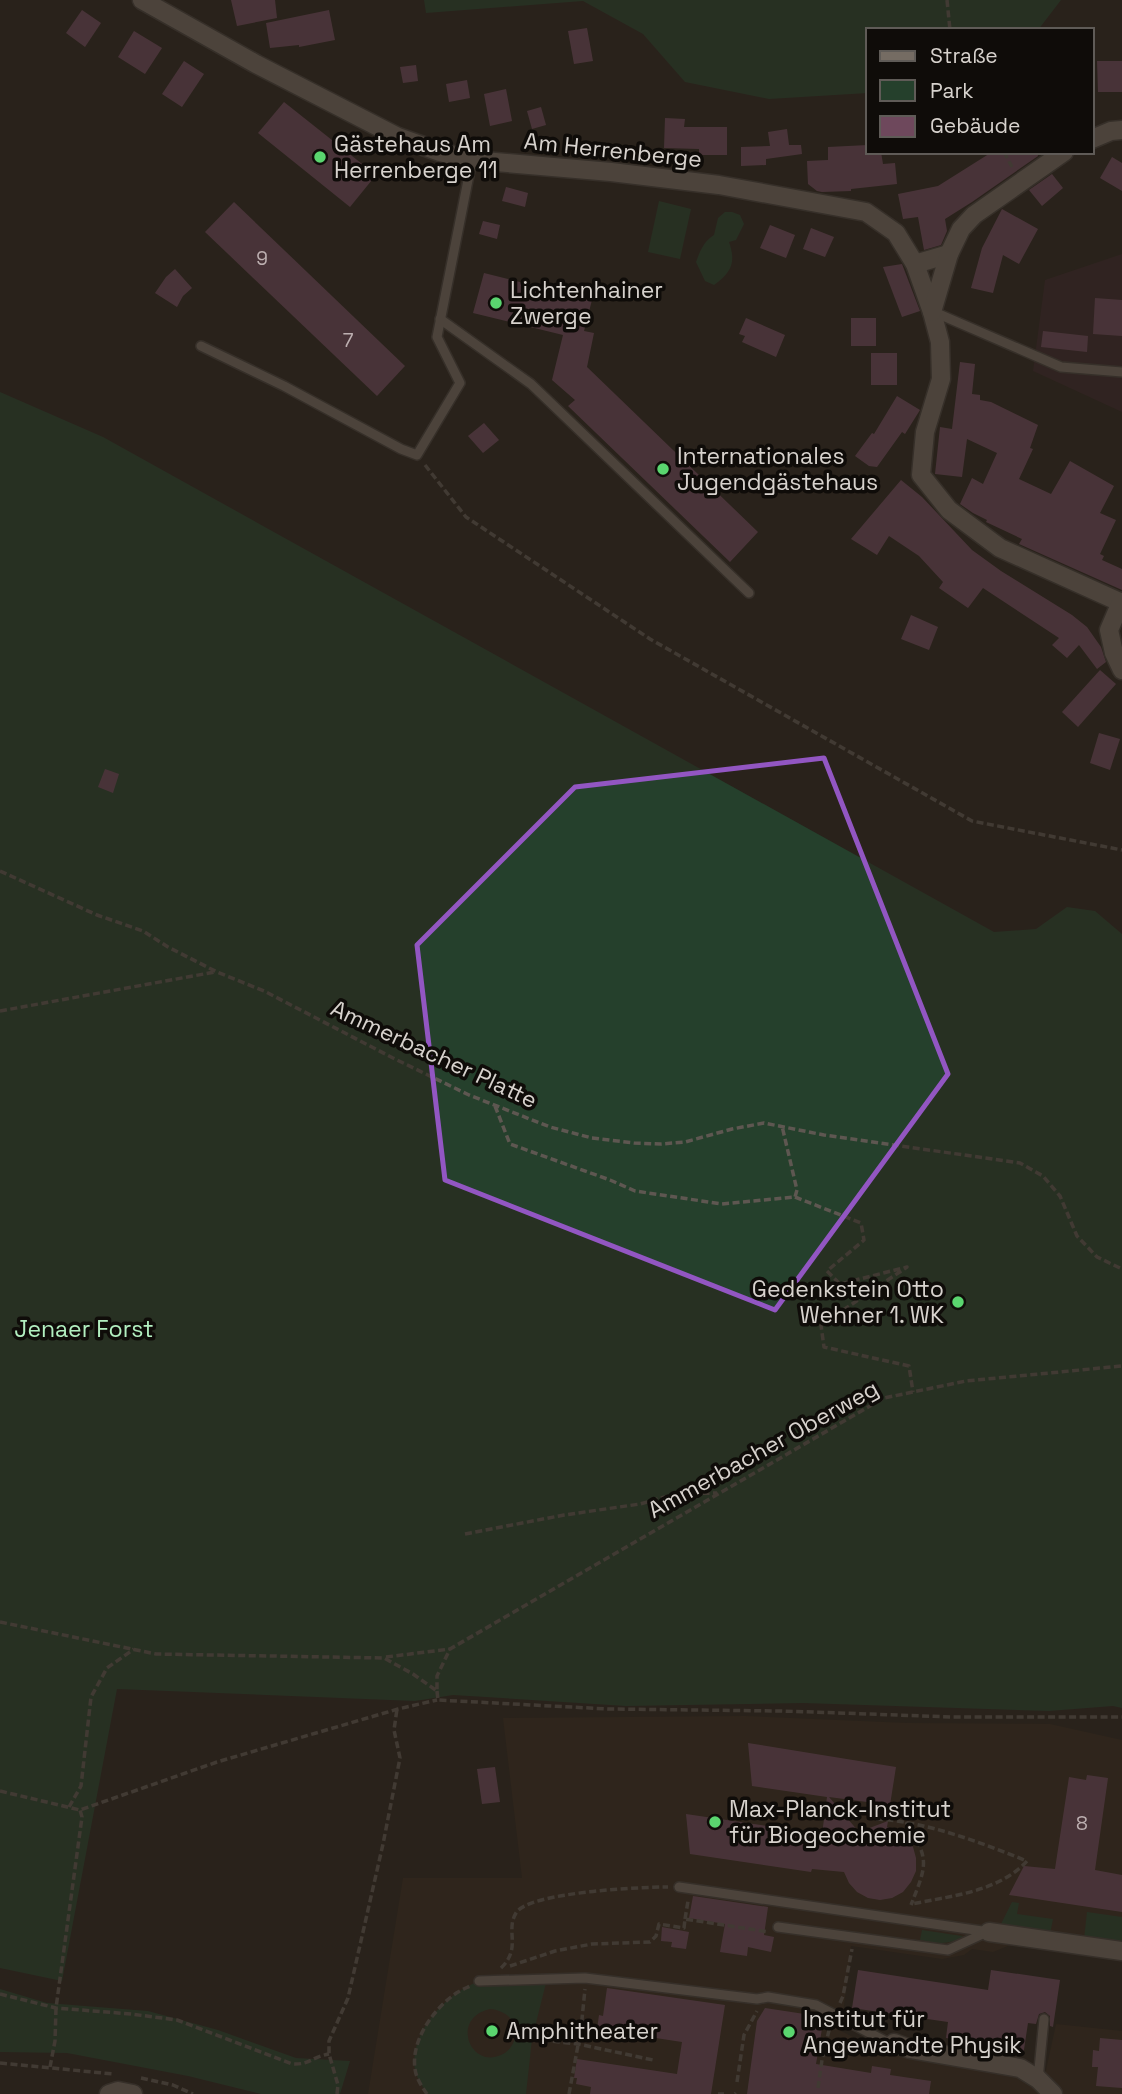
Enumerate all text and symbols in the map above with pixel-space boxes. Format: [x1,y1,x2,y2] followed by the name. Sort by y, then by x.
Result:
[866,28,1094,154] legend
[930,42,998,69] text: Straße
[930,77,974,104] text: Park
[930,112,1020,139] text: Gebäude
[523,126,703,174] street label: Am Herrenberge
[334,129,498,185] place label: Gästehaus Am Herrenberge 11
[312,149,328,165] marker: Gästehaus Am Herrenberge 11
[256,246,268,271] house number: 9
[510,275,663,331] place label: Lichtenhainer Zwerge
[488,295,504,311] marker: Lichtenhainer Zwerge
[343,328,354,353] house number: 7
[677,441,878,497] place label: Internationales Jugendgästehaus
[655,461,671,477] marker: Internationales Jugendgästehaus
[326,993,542,1115] street label: Ammerbacher Platte
[752,1274,944,1330] place label: Gedenkstein Otto Wehner 1. WK
[950,1294,966,1310] marker: Gedenkstein Otto Wehner 1. WK
[14,1314,154,1344] park label: Jenaer Forst
[642,1373,884,1525] street label: Ammerbacher Oberweg
[729,1794,951,1850] place label: Max-Planck-Institut für Biogeochemie
[1076,1811,1088,1836] house number: 8
[707,1814,723,1830] marker: Max-Planck-Institut für Biogeochemie
[803,2004,1022,2060] place label: Institut für Angewandte Physik
[506,2016,658,2046] place label: Amphitheater
[484,2023,500,2039] marker: Amphitheater
[781,2024,797,2040] marker: Institut für Angewandte Physik

